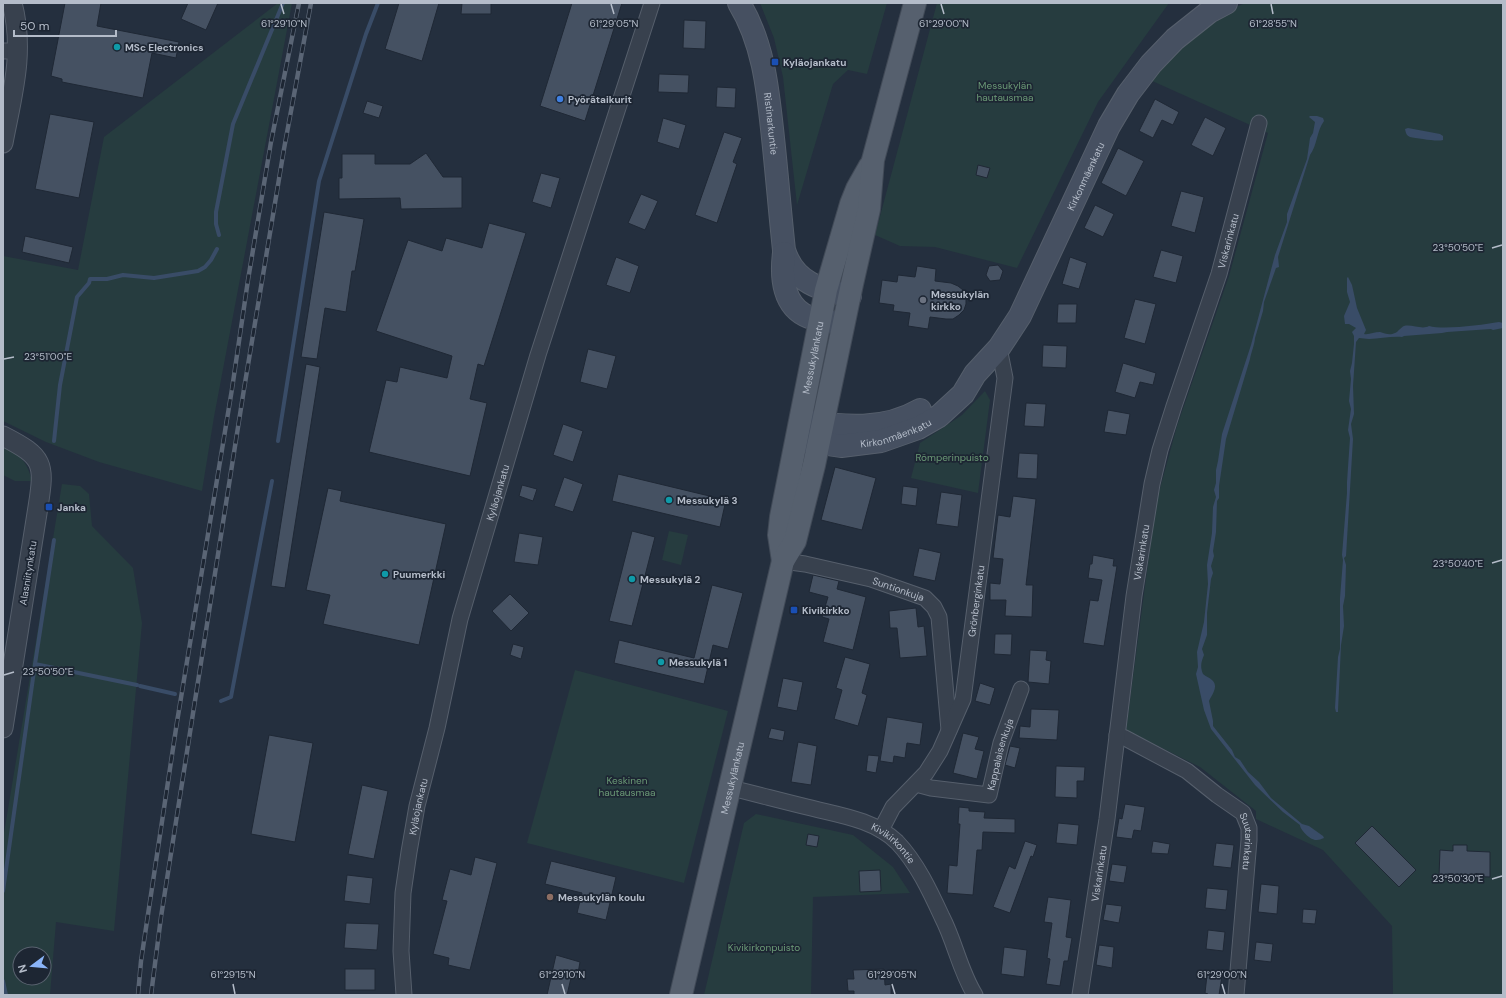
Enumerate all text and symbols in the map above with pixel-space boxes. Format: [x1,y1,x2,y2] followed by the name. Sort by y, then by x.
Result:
[14,12,116,38] scale bar
[261,17,307,30] text: 61°29'10"N
[590,17,639,30] text: 61°29'05"N
[919,17,969,30] text: 61°29'00"N
[1249,17,1297,30] text: 61°28'55"N
[20,18,49,34] text: 50 m
[125,41,204,54] place label: MSc Electronics
[112,42,122,52] marker: MSc Electronics
[783,56,846,69] place label: Kyläojankatu
[770,57,780,67] marker: Kyläojankatu
[977,79,1033,104] park label: Messukylän hautausmaa
[761,91,781,156] street label: Ristinarkuntie
[568,93,632,106] place label: Pyörätaikurit
[555,94,565,104] marker: Pyörätaikurit
[1064,140,1107,213] street label: Kirkonmäenkatu
[1214,212,1241,270] street label: Viskarinkatu
[1433,241,1484,254] text: 23°50'50"E
[931,288,989,313] place label: Messukylän kirkko
[918,295,928,305] marker: Messukylän kirkko
[799,320,826,395] street label: Messukylänkatu
[24,350,72,363] text: 23°51'00"E
[860,415,934,450] street label: Kirkonmäenkatu
[915,451,989,464] park label: Römperinpuisto
[483,463,512,522] street label: Kyläojankatu
[677,494,737,507] place label: Messukylä 3
[664,495,674,505] marker: Messukylä 3
[57,501,86,514] place label: Janka
[44,502,54,512] marker: Janka
[1130,523,1152,581] street label: Viskarinkatu
[16,540,40,606] street label: Alasniitynkatu
[1433,557,1484,570] text: 23°50'40"E
[965,564,987,638] street label: Grönberginkatu
[393,568,446,581] place label: Puumerkki
[380,569,390,579] marker: Puumerkki
[640,573,700,586] place label: Messukylä 2
[627,574,637,584] marker: Messukylä 2
[871,574,926,604] street label: Suntionkuja
[802,604,850,617] place label: Kivikirkko
[789,605,799,615] marker: Kivikirkko
[669,656,727,669] place label: Messukylä 1
[656,657,666,667] marker: Messukylä 1
[23,665,74,678] text: 23°50'50"E
[984,717,1016,792] street label: Kappalaisenkuja
[717,740,747,815] street label: Messukylänkatu
[599,774,655,799] park label: Keskinen hautausmaa
[406,776,431,836] street label: Kyläojankatu
[1237,811,1256,871] street label: Suutarinkatu
[869,820,918,866] street label: Kivikirkontie
[1088,844,1109,902] street label: Viskarinkatu
[1433,872,1484,885] text: 23°50'30"E
[558,891,645,904] place label: Messukylän koulu
[545,892,555,902] marker: Messukylän koulu
[728,941,800,954] park label: Kivikirkonpuisto
[12,946,52,986] north arrow
[15,963,30,975] text: N
[210,968,256,981] text: 61°29'15"N
[539,968,585,981] text: 61°29'10"N
[868,968,917,981] text: 61°29'05"N
[1197,968,1247,981] text: 61°29'00"N

